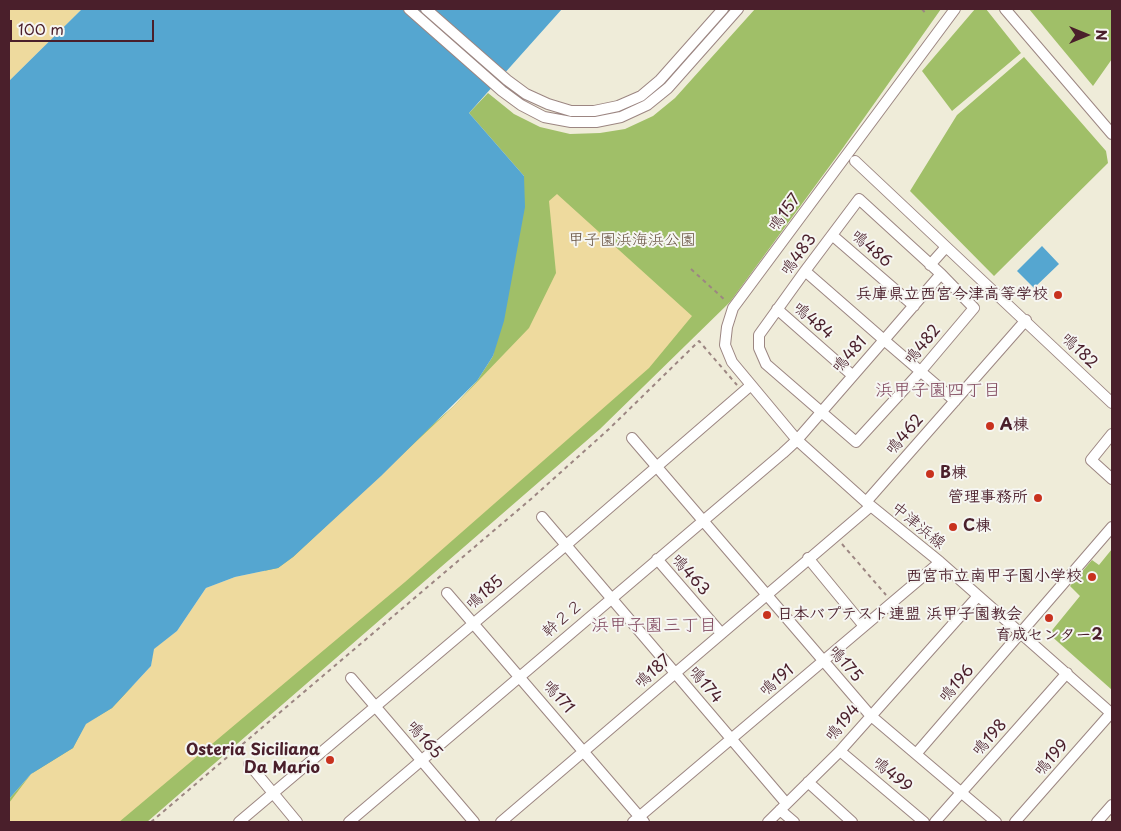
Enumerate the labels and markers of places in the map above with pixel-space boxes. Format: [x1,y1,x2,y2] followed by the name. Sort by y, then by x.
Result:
[856,285,1048,305] place label: 兵庫県立西宮今津高等学校
[1052,289,1064,301] marker: 兵庫県立西宮今津高等学校
[1000,416,1029,436] place label: A棟
[984,420,996,432] marker: A棟
[940,464,967,484] place label: B棟
[924,468,936,480] marker: B棟
[948,488,1028,508] place label: 管理事務所
[1032,492,1044,504] marker: 管理事務所
[963,517,991,537] place label: C棟
[947,521,959,533] marker: C棟
[906,567,1082,587] place label: 西宮市立南甲子園小学校
[1086,571,1098,583] marker: 西宮市立南甲子園小学校
[777,605,1022,625] place label: 日本バプテスト連盟 浜甲子園教会
[761,609,773,621] marker: 日本バプテスト連盟 浜甲子園教会
[1043,612,1055,624] marker: 育成センター2
[995,626,1103,646] place label: 育成センター2
[186,741,320,779] place label: Osteria Siciliana Da Mario
[324,754,336,766] marker: Osteria Siciliana Da Mario

